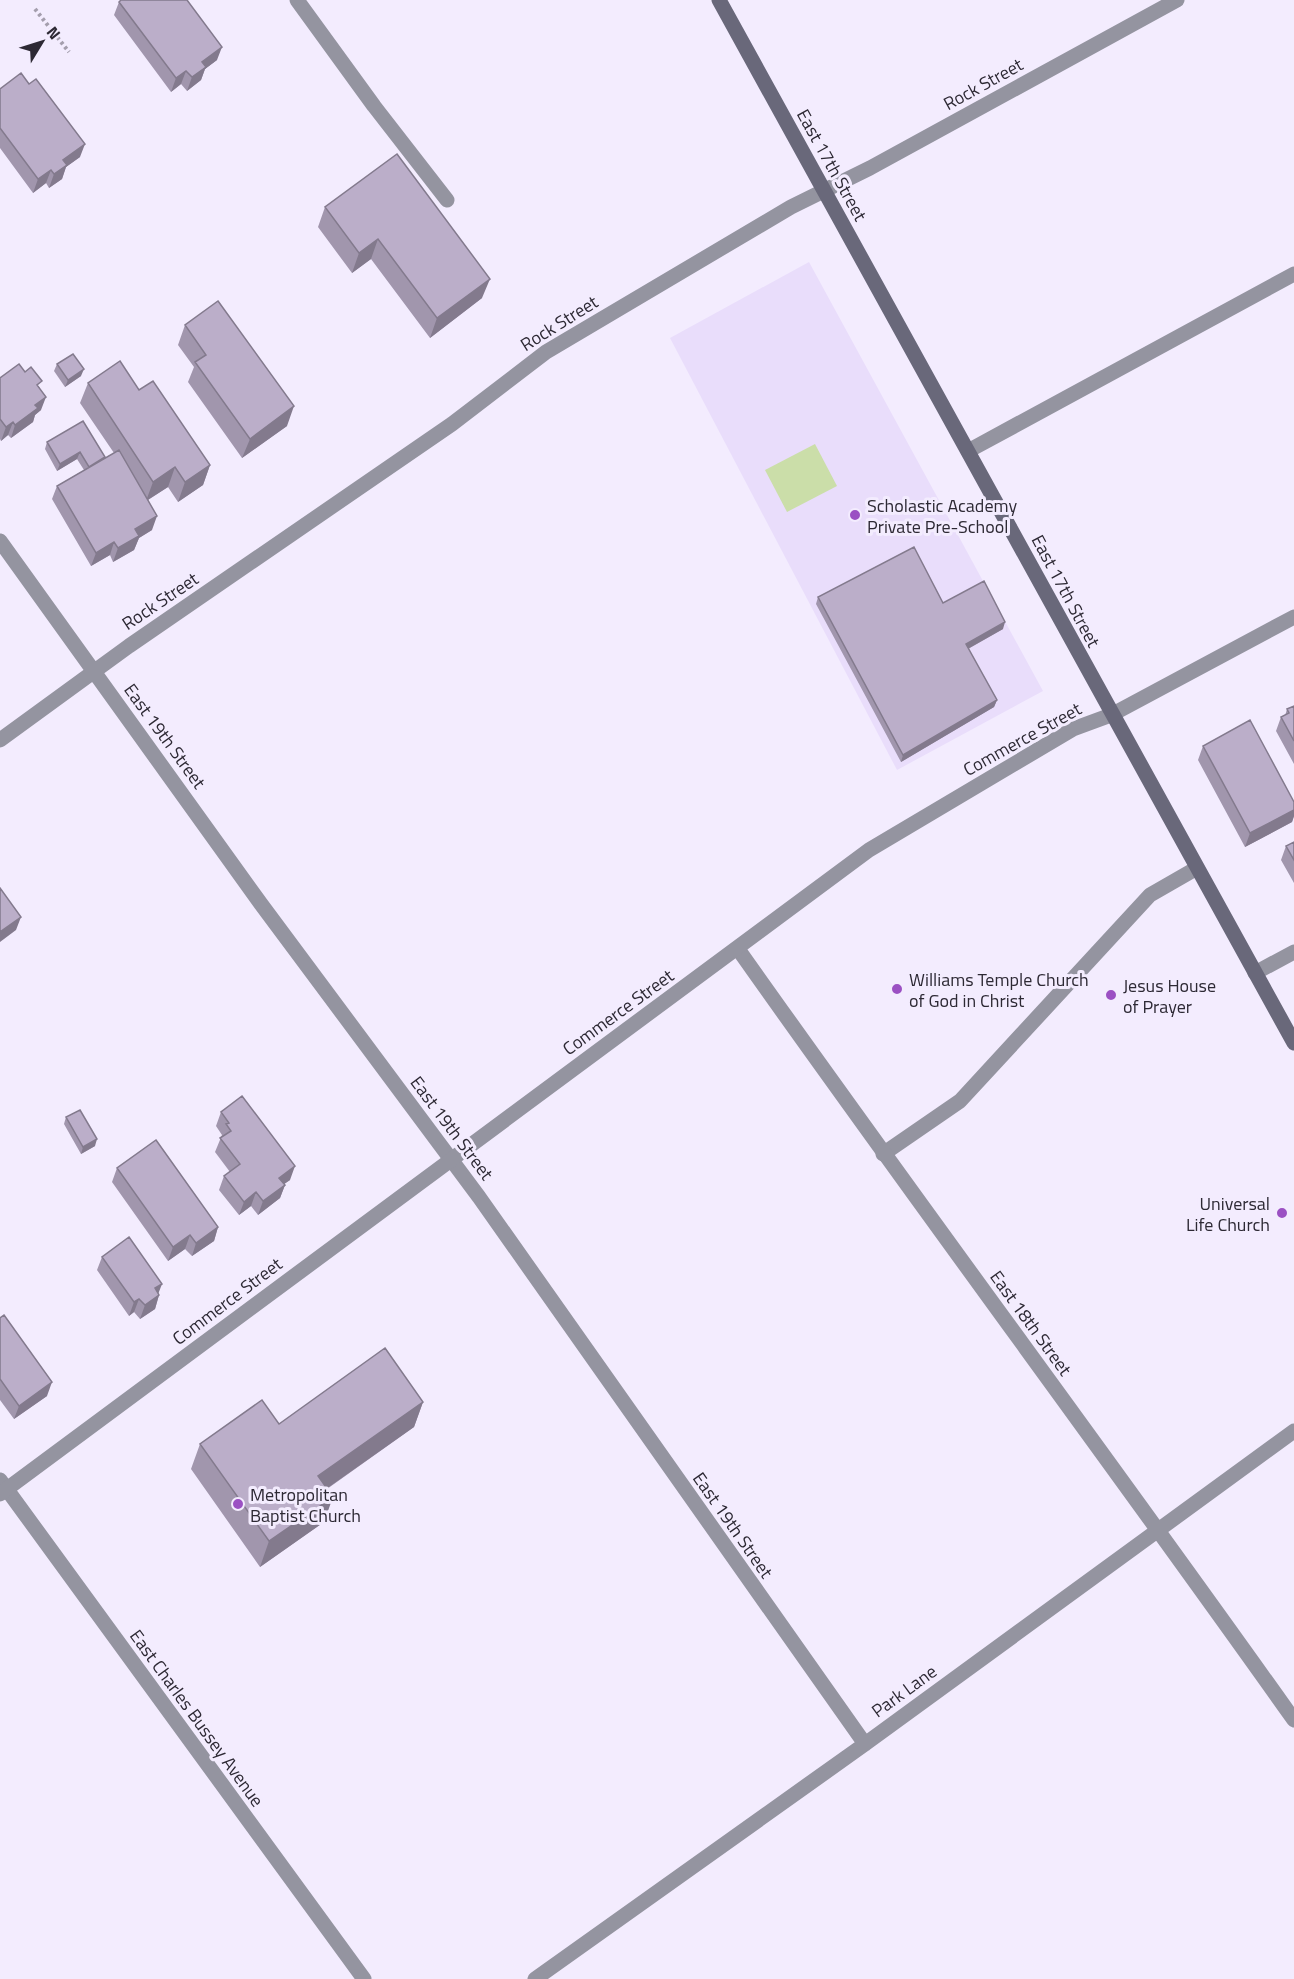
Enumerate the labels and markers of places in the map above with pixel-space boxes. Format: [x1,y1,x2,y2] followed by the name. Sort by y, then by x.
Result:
[867,492,1017,540] place label: Scholastic Academy Private Pre-School
[848,508,862,522] marker: Scholastic Academy Private Pre-School
[909,966,1089,1014] place label: Williams Temple Church of God in Christ
[1123,972,1216,1020] place label: Jesus House of Prayer
[890,982,904,996] marker: Williams Temple Church of God in Christ
[1104,988,1118,1002] marker: Jesus House of Prayer
[1186,1190,1270,1238] place label: Universal Life Church
[1275,1206,1289,1220] marker: Universal Life Church
[250,1481,361,1529] place label: Metropolitan Baptist Church
[231,1497,245,1511] marker: Metropolitan Baptist Church

